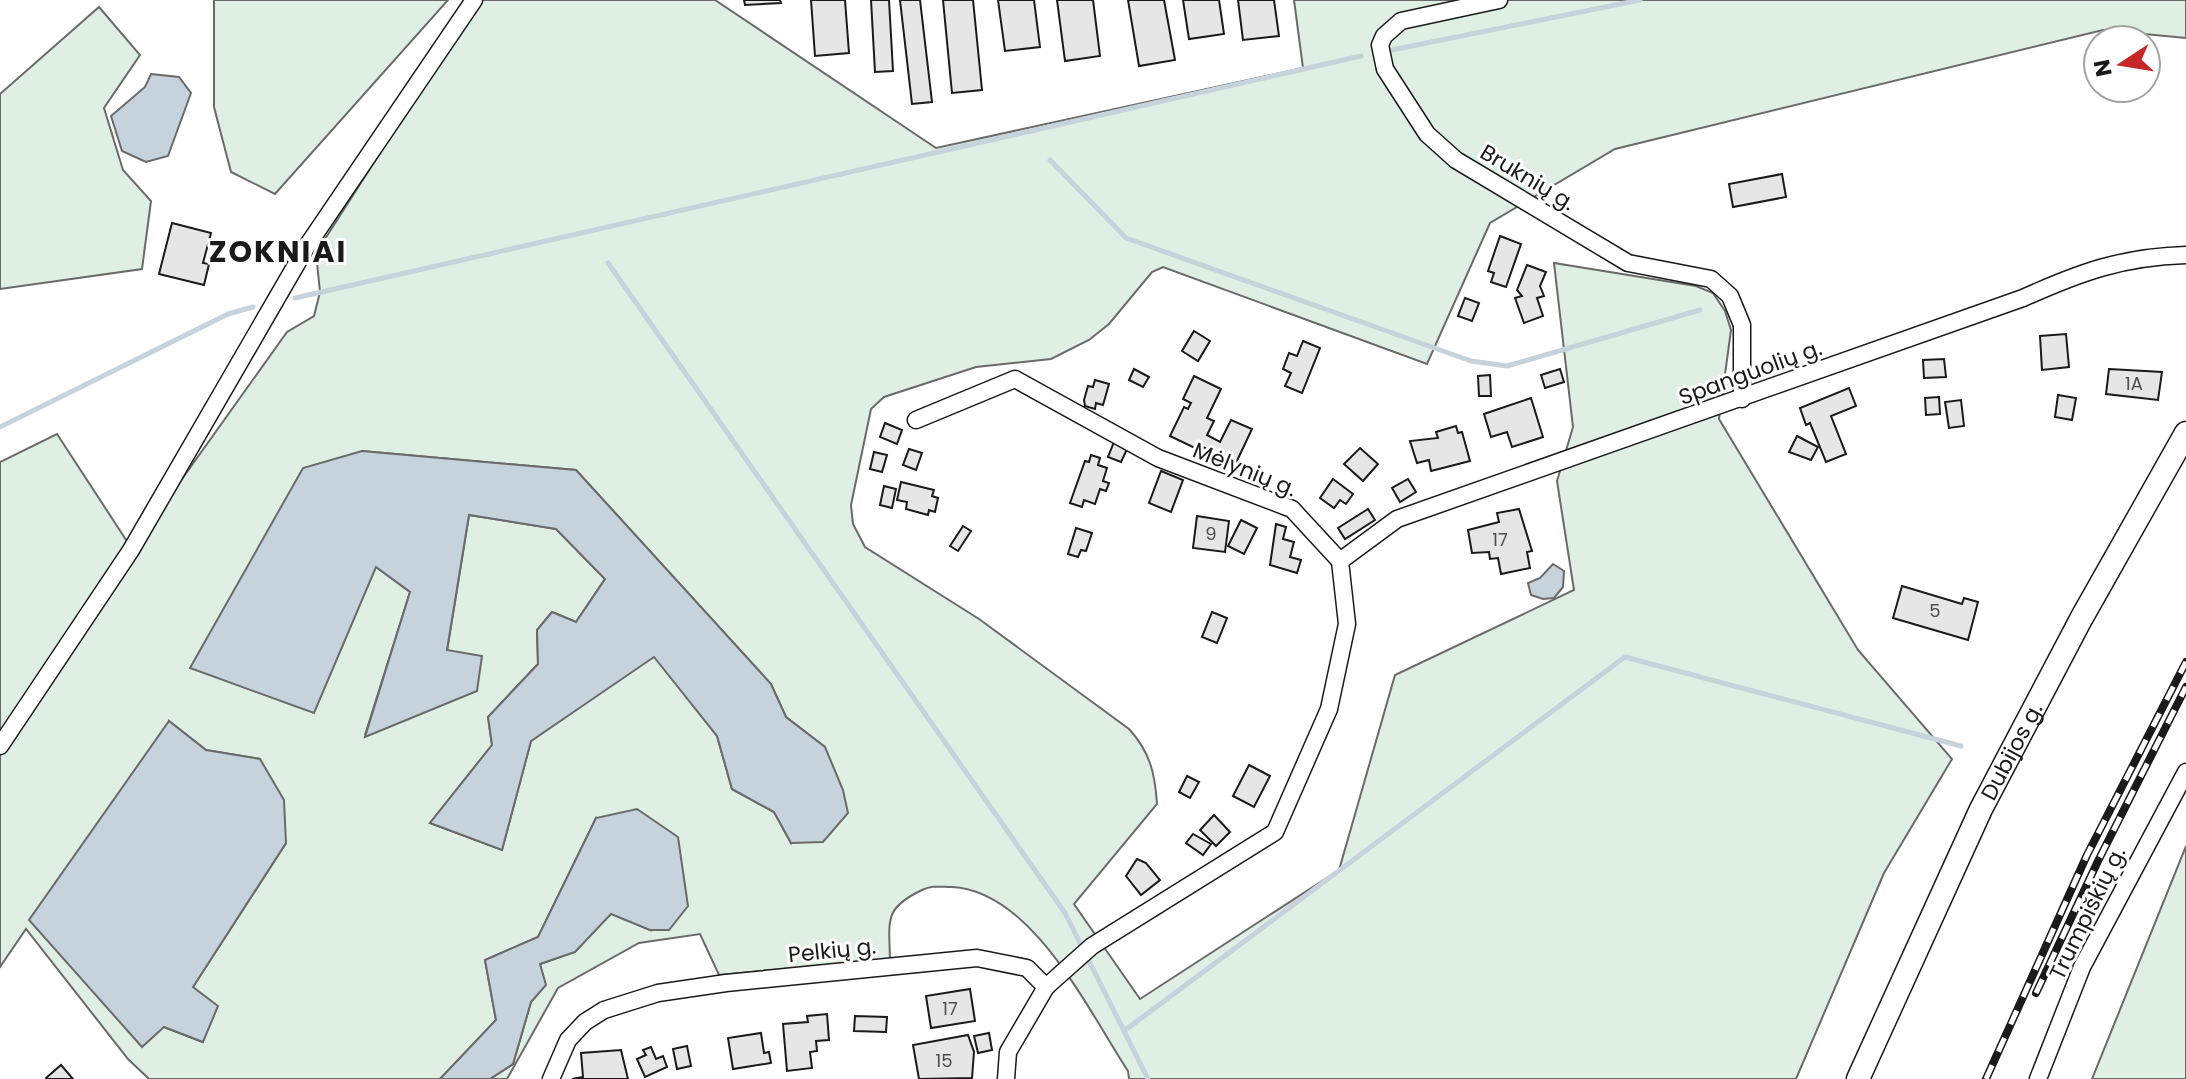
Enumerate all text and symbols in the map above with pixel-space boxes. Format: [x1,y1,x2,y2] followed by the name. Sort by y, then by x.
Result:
[2082,24,2162,104] north arrow
[2086,57,2120,79] text: N
[1474,137,1581,218] street label: Bruknių g.
[209,230,347,273] district label: ZOKNIAI
[1674,332,1826,413] street label: Spanguolių g.
[2125,371,2143,396] house number: 1A
[1188,435,1301,504] street label: Mėlynių g.
[1205,521,1217,546] house number: 9
[1492,527,1508,552] house number: 17
[1929,598,1941,623] house number: 5
[1973,697,2050,806] street label: Dubijos g.
[2042,841,2133,985] street label: Trumpiškių g.
[787,930,877,971] street label: Pelkių g.
[942,996,958,1021] house number: 17
[935,1048,953,1073] house number: 15

